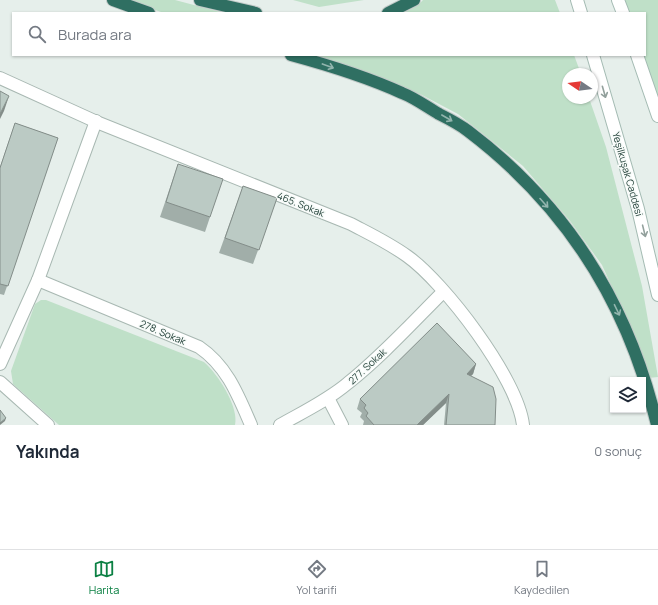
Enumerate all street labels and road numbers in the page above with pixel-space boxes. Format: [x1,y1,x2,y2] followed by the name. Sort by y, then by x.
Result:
[609,130,647,218] street label: Yeşilkuşak Caddesi
[275,188,328,220] street label: 465. Sokak
[138,316,189,348] street label: 278. Sokak
[345,344,390,387] street label: 277. Sokak

